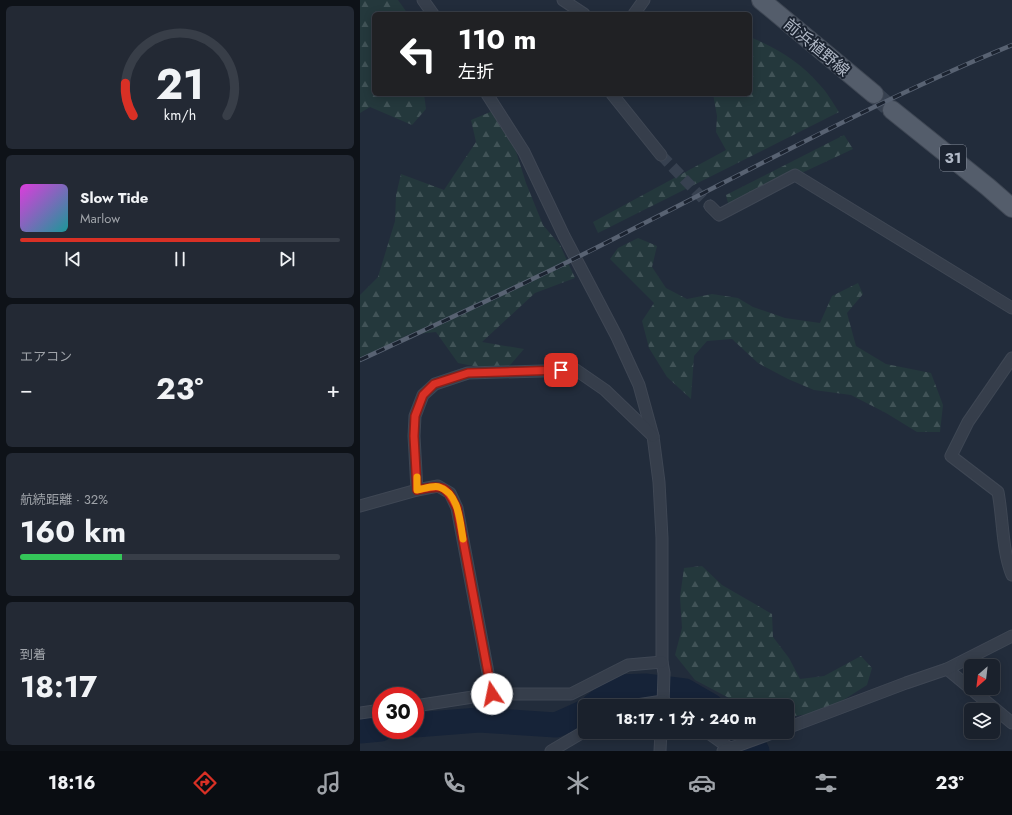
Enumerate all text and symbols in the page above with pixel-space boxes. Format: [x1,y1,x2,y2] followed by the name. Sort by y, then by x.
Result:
[779,13,855,82] street label: 前浜植野線
[458,19,536,60] text: 110 m
[392,28,444,80] icon: left
[156,53,204,114] text: 21
[458,59,494,85] text: 左折
[164,104,196,124] text: km/h
[940,145,966,171] road number: 31
[80,187,148,209] text: Slow Tide
[80,209,120,228] text: Marlow
[62,248,84,270] icon: previous
[169,248,191,270] icon: pause
[276,248,298,270] icon: next
[20,347,72,366] text: エアコン
[544,353,578,387] pin
[550,359,572,381] icon: arrive
[156,367,203,410] text: 23°
[20,373,33,405] text: −
[326,373,340,405] text: +
[20,490,108,509] text: 航続距離 · 32%
[20,510,126,553] text: 160 km
[20,645,46,664] text: 到着
[964,659,1000,695] north arrow
[964,659,1000,739] map controls
[20,665,97,708] text: 18:17
[471,673,513,715] position arrow
[372,687,424,739] speed limit sign: 30
[964,703,1000,739] button: layers
[616,708,756,730] text: 18:17 · 1 分 · 240 m
[191,769,219,797] icon: directions
[315,769,343,797] icon: music
[440,769,468,797] icon: phone
[564,769,592,797] icon: climate
[688,769,716,797] icon: car
[812,769,840,797] icon: filters
[48,770,95,796] text: 18:16
[936,770,964,796] text: 23°

